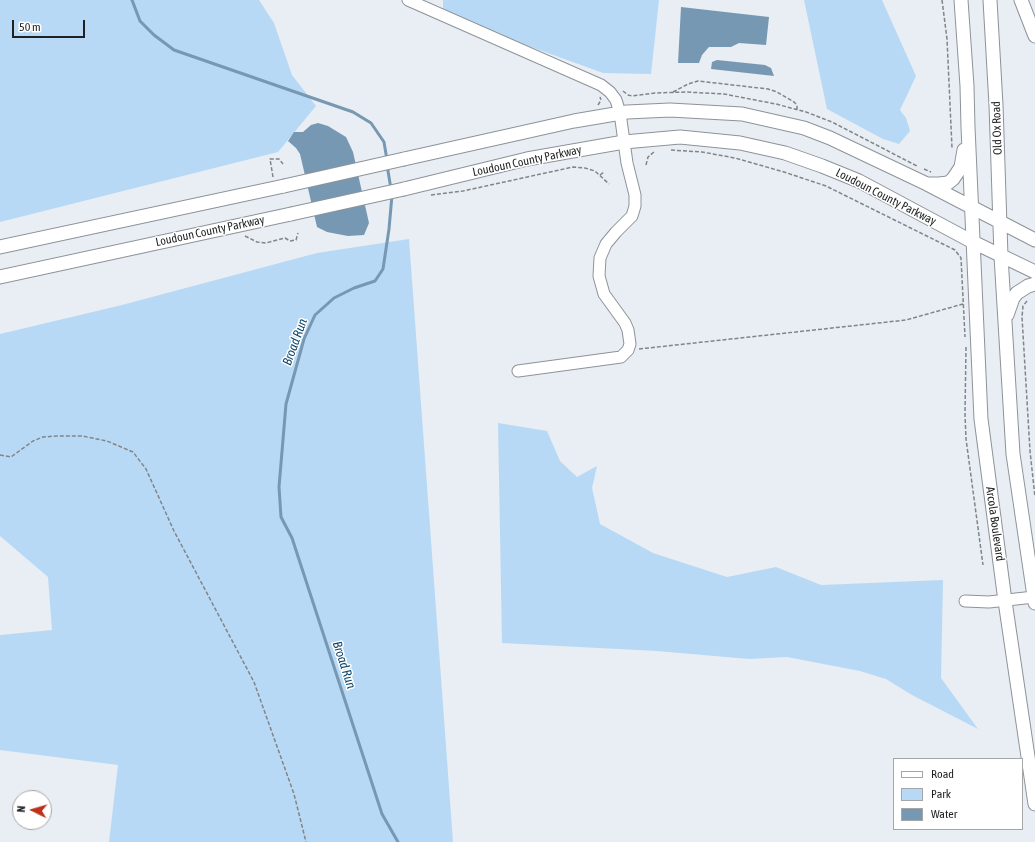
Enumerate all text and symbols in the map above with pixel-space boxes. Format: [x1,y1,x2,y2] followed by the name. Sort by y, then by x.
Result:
[14,12,87,38] scale bar
[19,20,41,34] text: 50 m
[989,101,1005,155] street label: Old Ox Road
[471,142,583,180] street label: Loudoun County Parkway
[833,165,939,229] street label: Loudoun County Parkway
[154,212,266,250] street label: Loudoun County Parkway
[279,316,311,368] water label: Broad Run
[983,486,1007,562] street label: Arcola Boulevard
[329,639,359,691] water label: Broad Run
[893,758,1023,830] legend
[931,767,954,781] text: Road
[931,787,951,801] text: Park
[12,790,52,830] north arrow
[15,805,27,813] text: N
[931,807,957,821] text: Water

